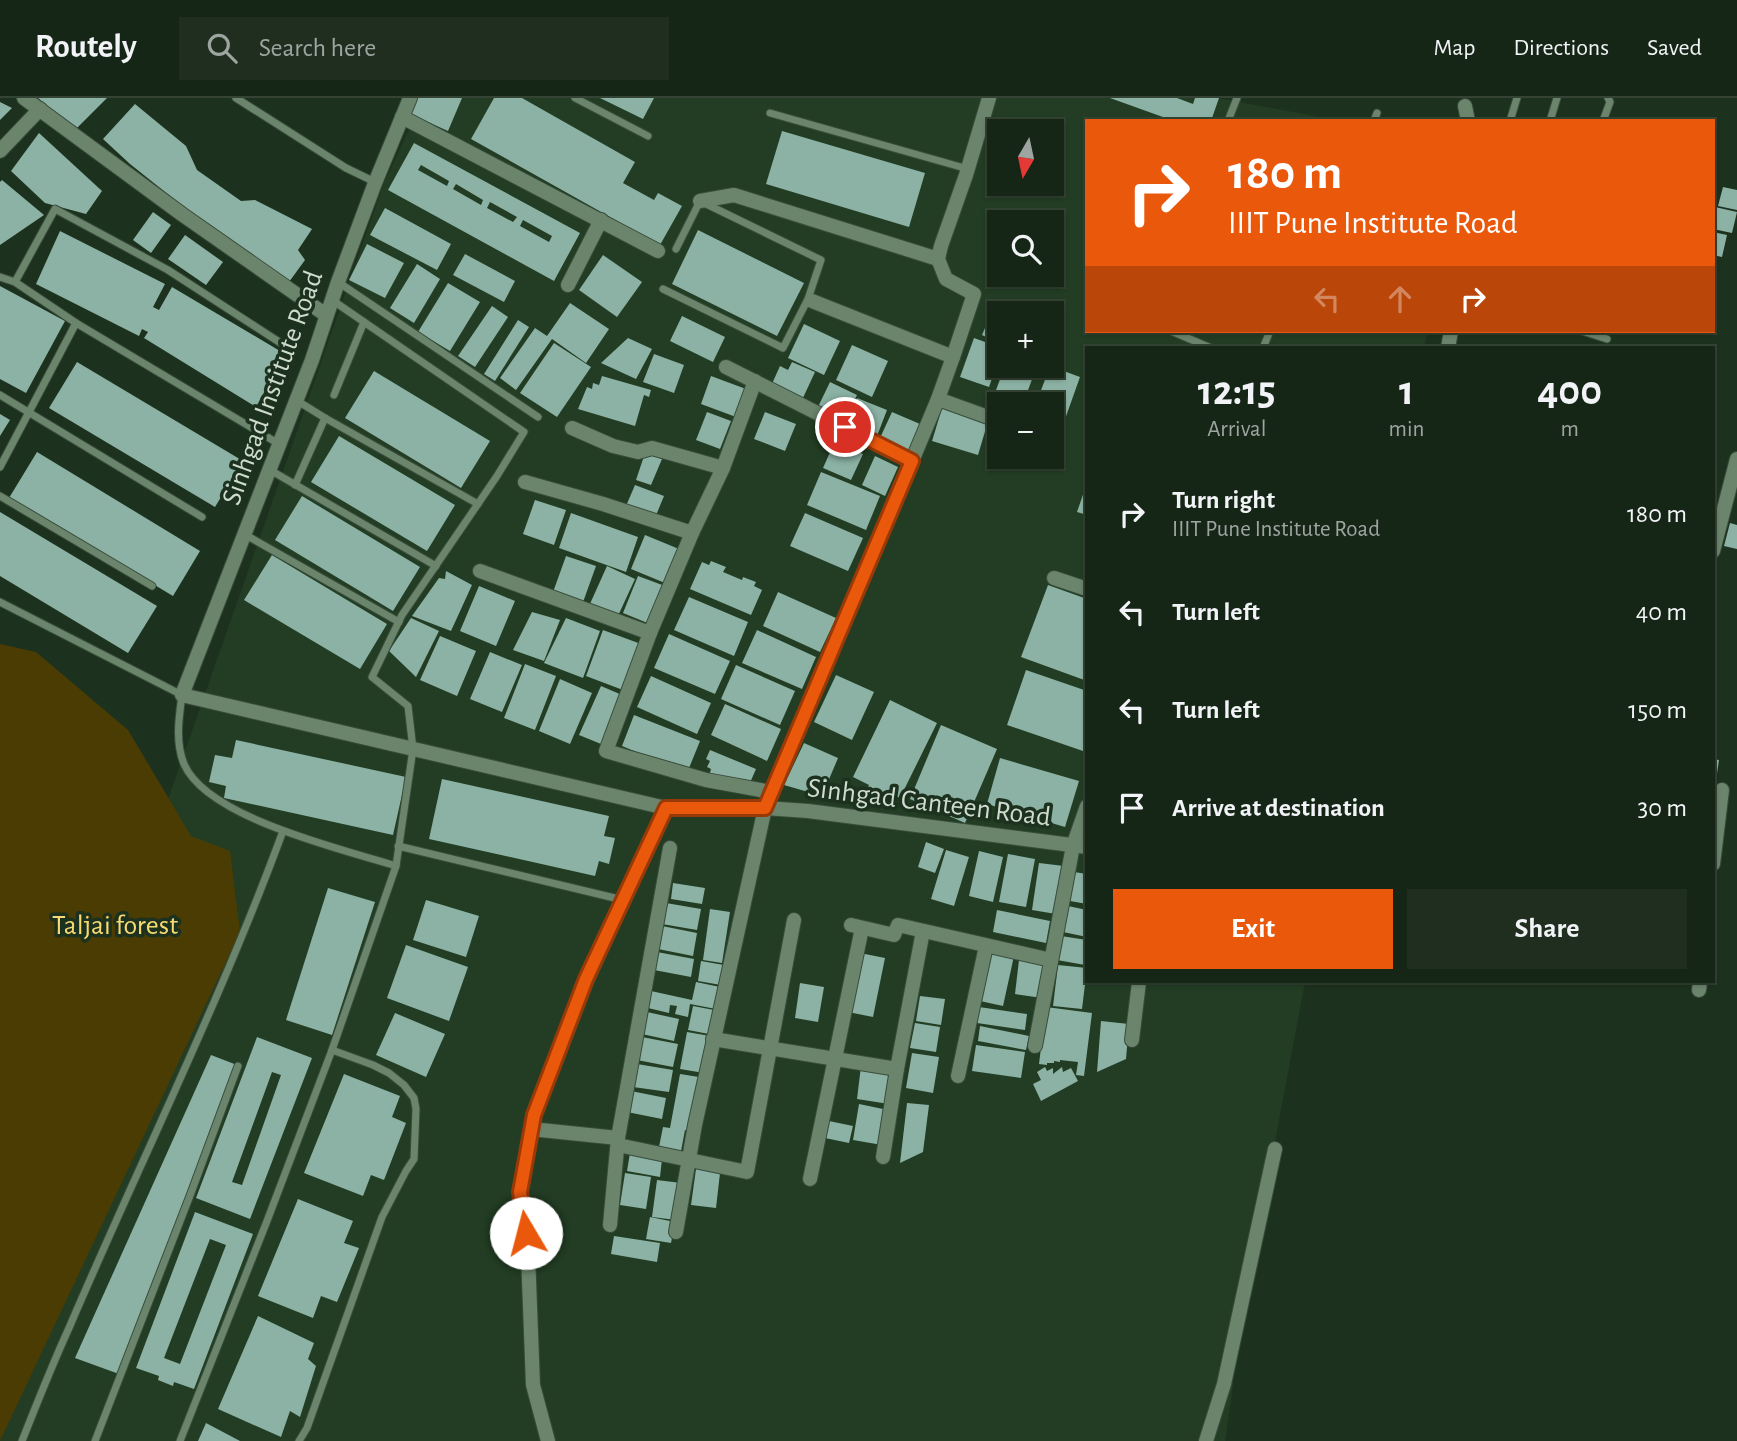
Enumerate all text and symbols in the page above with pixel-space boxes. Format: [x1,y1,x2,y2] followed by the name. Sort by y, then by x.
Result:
[179,17,669,80] search box
[203,29,241,67] icon: search
[35,31,137,64] text: Routely
[259,35,376,61] text: Search here
[1433,36,1475,60] text: Map
[1513,36,1609,60] text: Directions
[1647,36,1702,60] text: Saved
[987,119,1064,196] north arrow
[987,119,1064,469] map controls
[1113,147,1204,238] icon: right
[1228,149,1342,198] text: 180 m
[1228,207,1518,239] text: IIIT Pune Institute Road
[987,210,1064,287] button: search
[218,267,328,509] street label: Sinhgad Institute Road
[1308,280,1346,318] icon: left
[1381,280,1419,318] icon: ahead
[1454,280,1492,318] icon: right
[987,301,1064,378] button: +
[1198,370,1276,412] text: 12:15
[1399,370,1414,412] text: 1
[1537,370,1602,412] text: 400
[987,392,1064,469] button: −
[815,397,875,457] pin
[826,408,864,446] icon: arrive
[1207,418,1266,441] text: Arrival
[1389,418,1424,441] text: min
[1560,418,1579,441] text: m
[1172,487,1275,513] text: Turn right
[1113,495,1151,533] icon: right
[1627,501,1687,527] text: 180 m
[1172,518,1380,541] text: IIIT Pune Institute Road
[1113,593,1151,631] icon: left
[1172,599,1260,625] text: Turn left
[1636,599,1687,625] text: 40 m
[1113,691,1151,729] icon: left
[1172,697,1260,723] text: Turn left
[1628,697,1687,723] text: 150 m
[806,774,1052,832] street label: Sinhgad Canteen Road
[1113,789,1151,827] icon: arrive
[1172,795,1385,821] text: Arrive at destination
[1637,795,1687,821] text: 30 m
[1113,889,1393,969] button: Exit
[1407,889,1687,969] button: Share
[52,912,178,940] park label: Taljai forest
[489,1196,563,1270] position arrow

